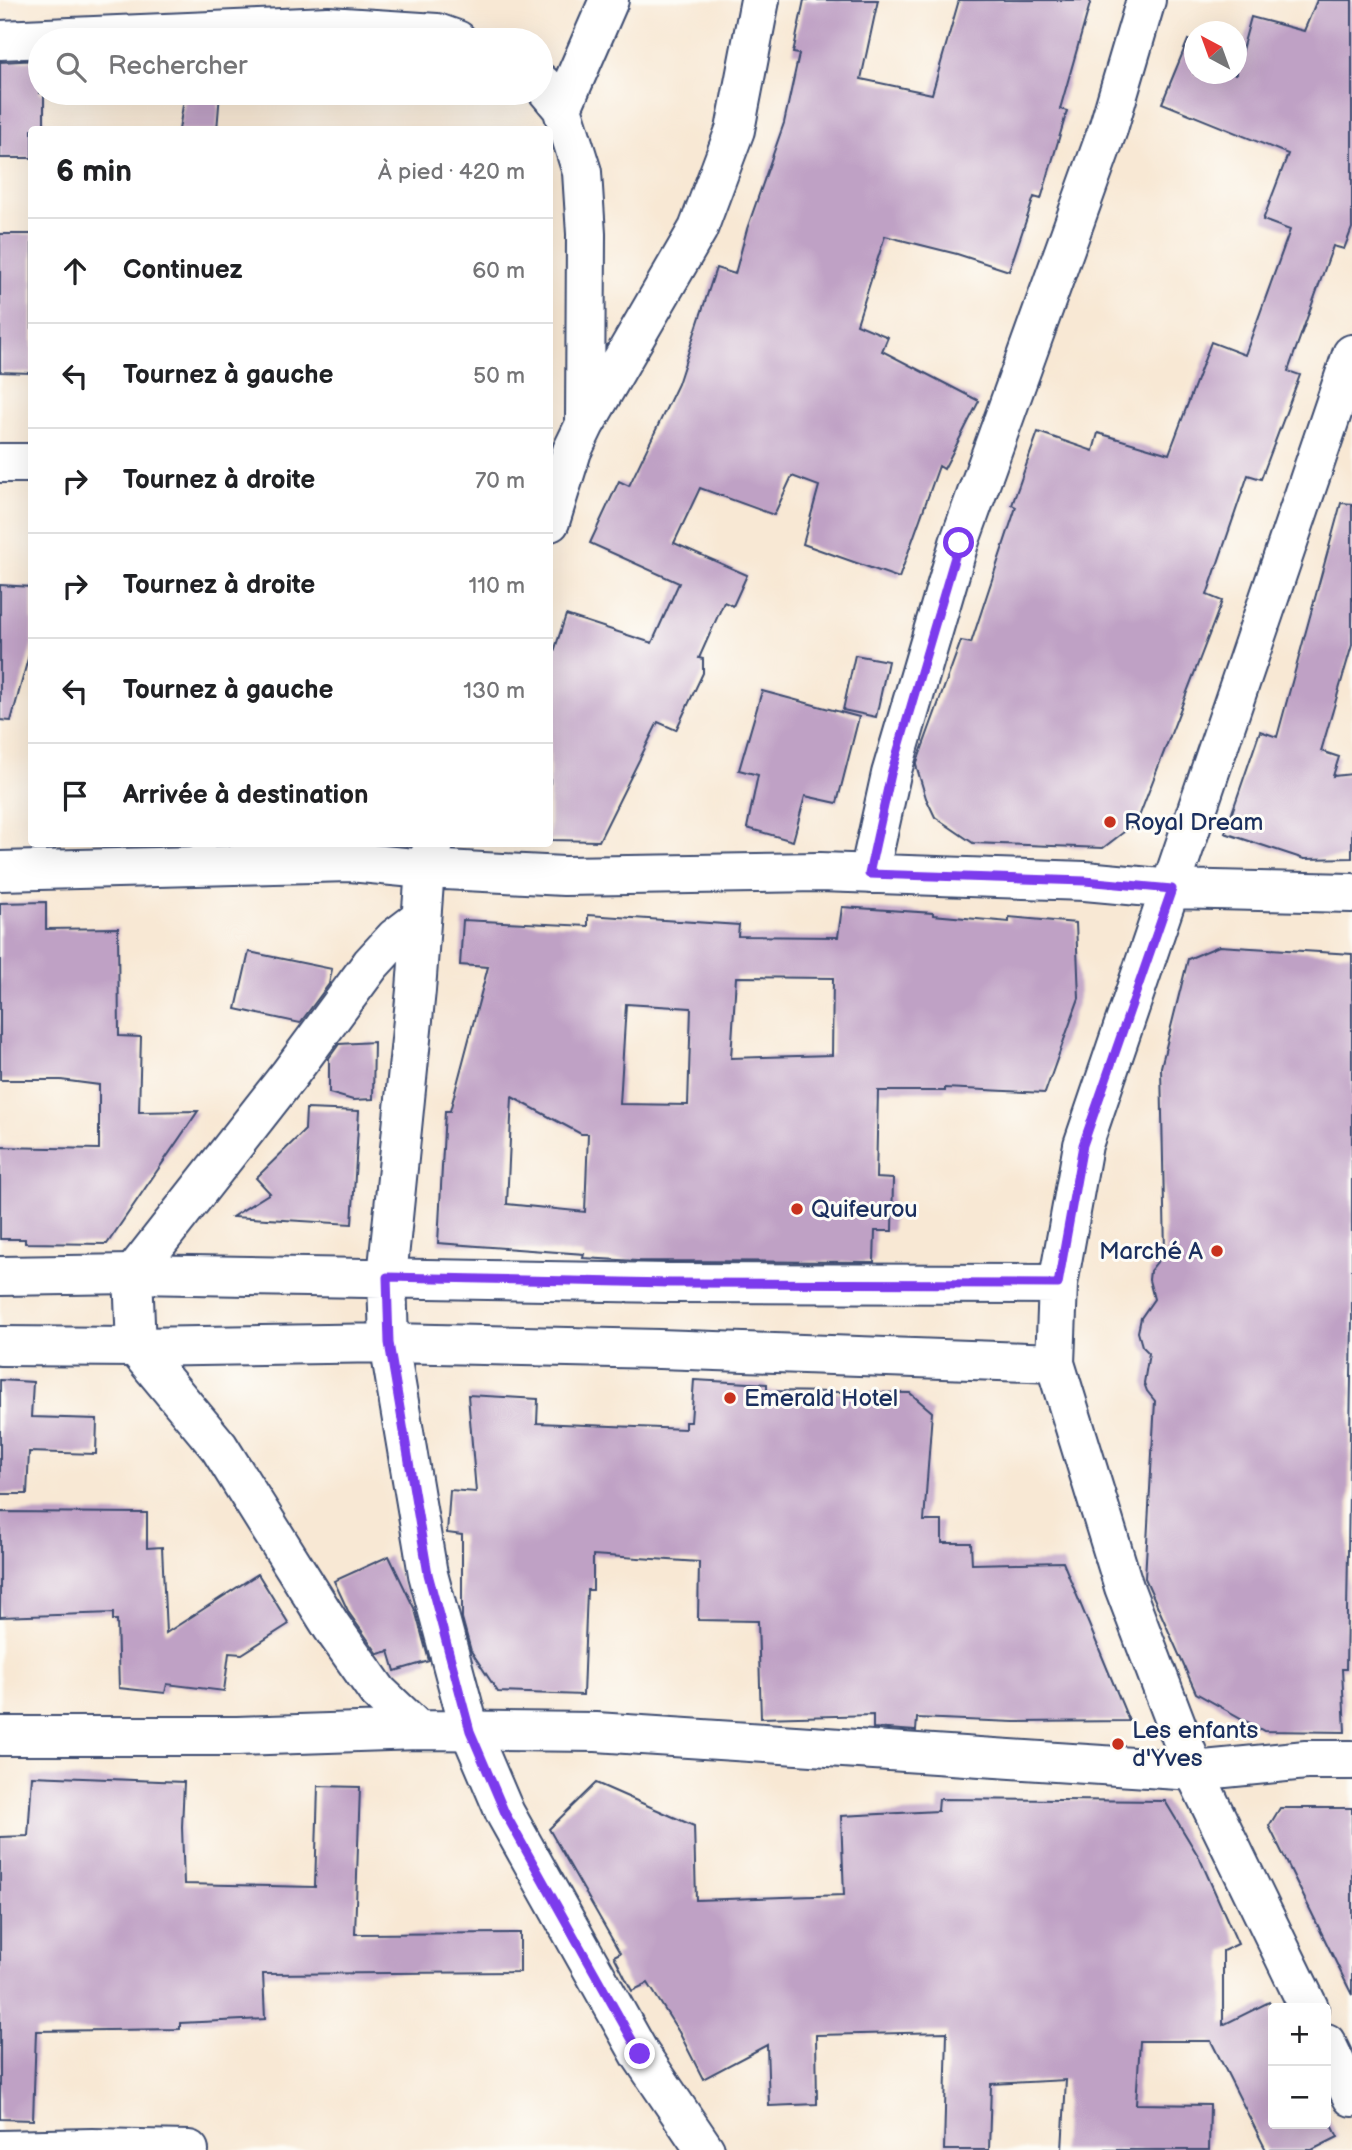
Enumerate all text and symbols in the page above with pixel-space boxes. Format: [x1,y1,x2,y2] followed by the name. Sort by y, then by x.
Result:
[1184,21,1247,84] north arrow
[28,28,553,105] search box
[52,48,90,86] icon: search
[108,51,247,82] text: Rechercher
[56,154,132,190] text: 6 min
[378,158,525,186] text: À pied · 420 m
[56,252,94,290] icon: ahead
[123,255,243,286] text: Continuez
[472,257,525,285] text: 60 m
[56,357,94,395] icon: left
[123,360,334,391] text: Tournez à gauche
[473,362,525,390] text: 50 m
[56,462,94,500] icon: right
[123,465,315,496] text: Tournez à droite
[475,467,525,495] text: 70 m
[943,527,974,558] route start
[56,567,94,605] icon: right
[123,570,315,601] text: Tournez à droite
[468,572,525,600] text: 110 m
[56,672,94,710] icon: left
[123,675,334,706] text: Tournez à gauche
[463,677,525,705] text: 130 m
[56,777,94,815] icon: arrive
[123,780,369,811] text: Arrivée à destination
[1124,808,1263,837] place label: Royal Dream
[1102,814,1118,830] marker: Royal Dream
[811,1195,918,1224] place label: Quifeurou
[789,1201,805,1217] marker: Quifeurou
[1099,1237,1203,1266] place label: Marché A
[1209,1243,1225,1259] marker: Marché A
[744,1384,898,1413] place label: Emerald Hotel
[722,1390,738,1406] marker: Emerald Hotel
[1132,1716,1258,1773] place label: Les enfants d'Yves
[1110,1736,1126,1752] marker: Les enfants d'Yves
[1268,2003,1331,2129] map controls
[1268,2003,1331,2066] button: +
[624,2038,655,2069] route end
[1268,2066,1331,2129] button: −

